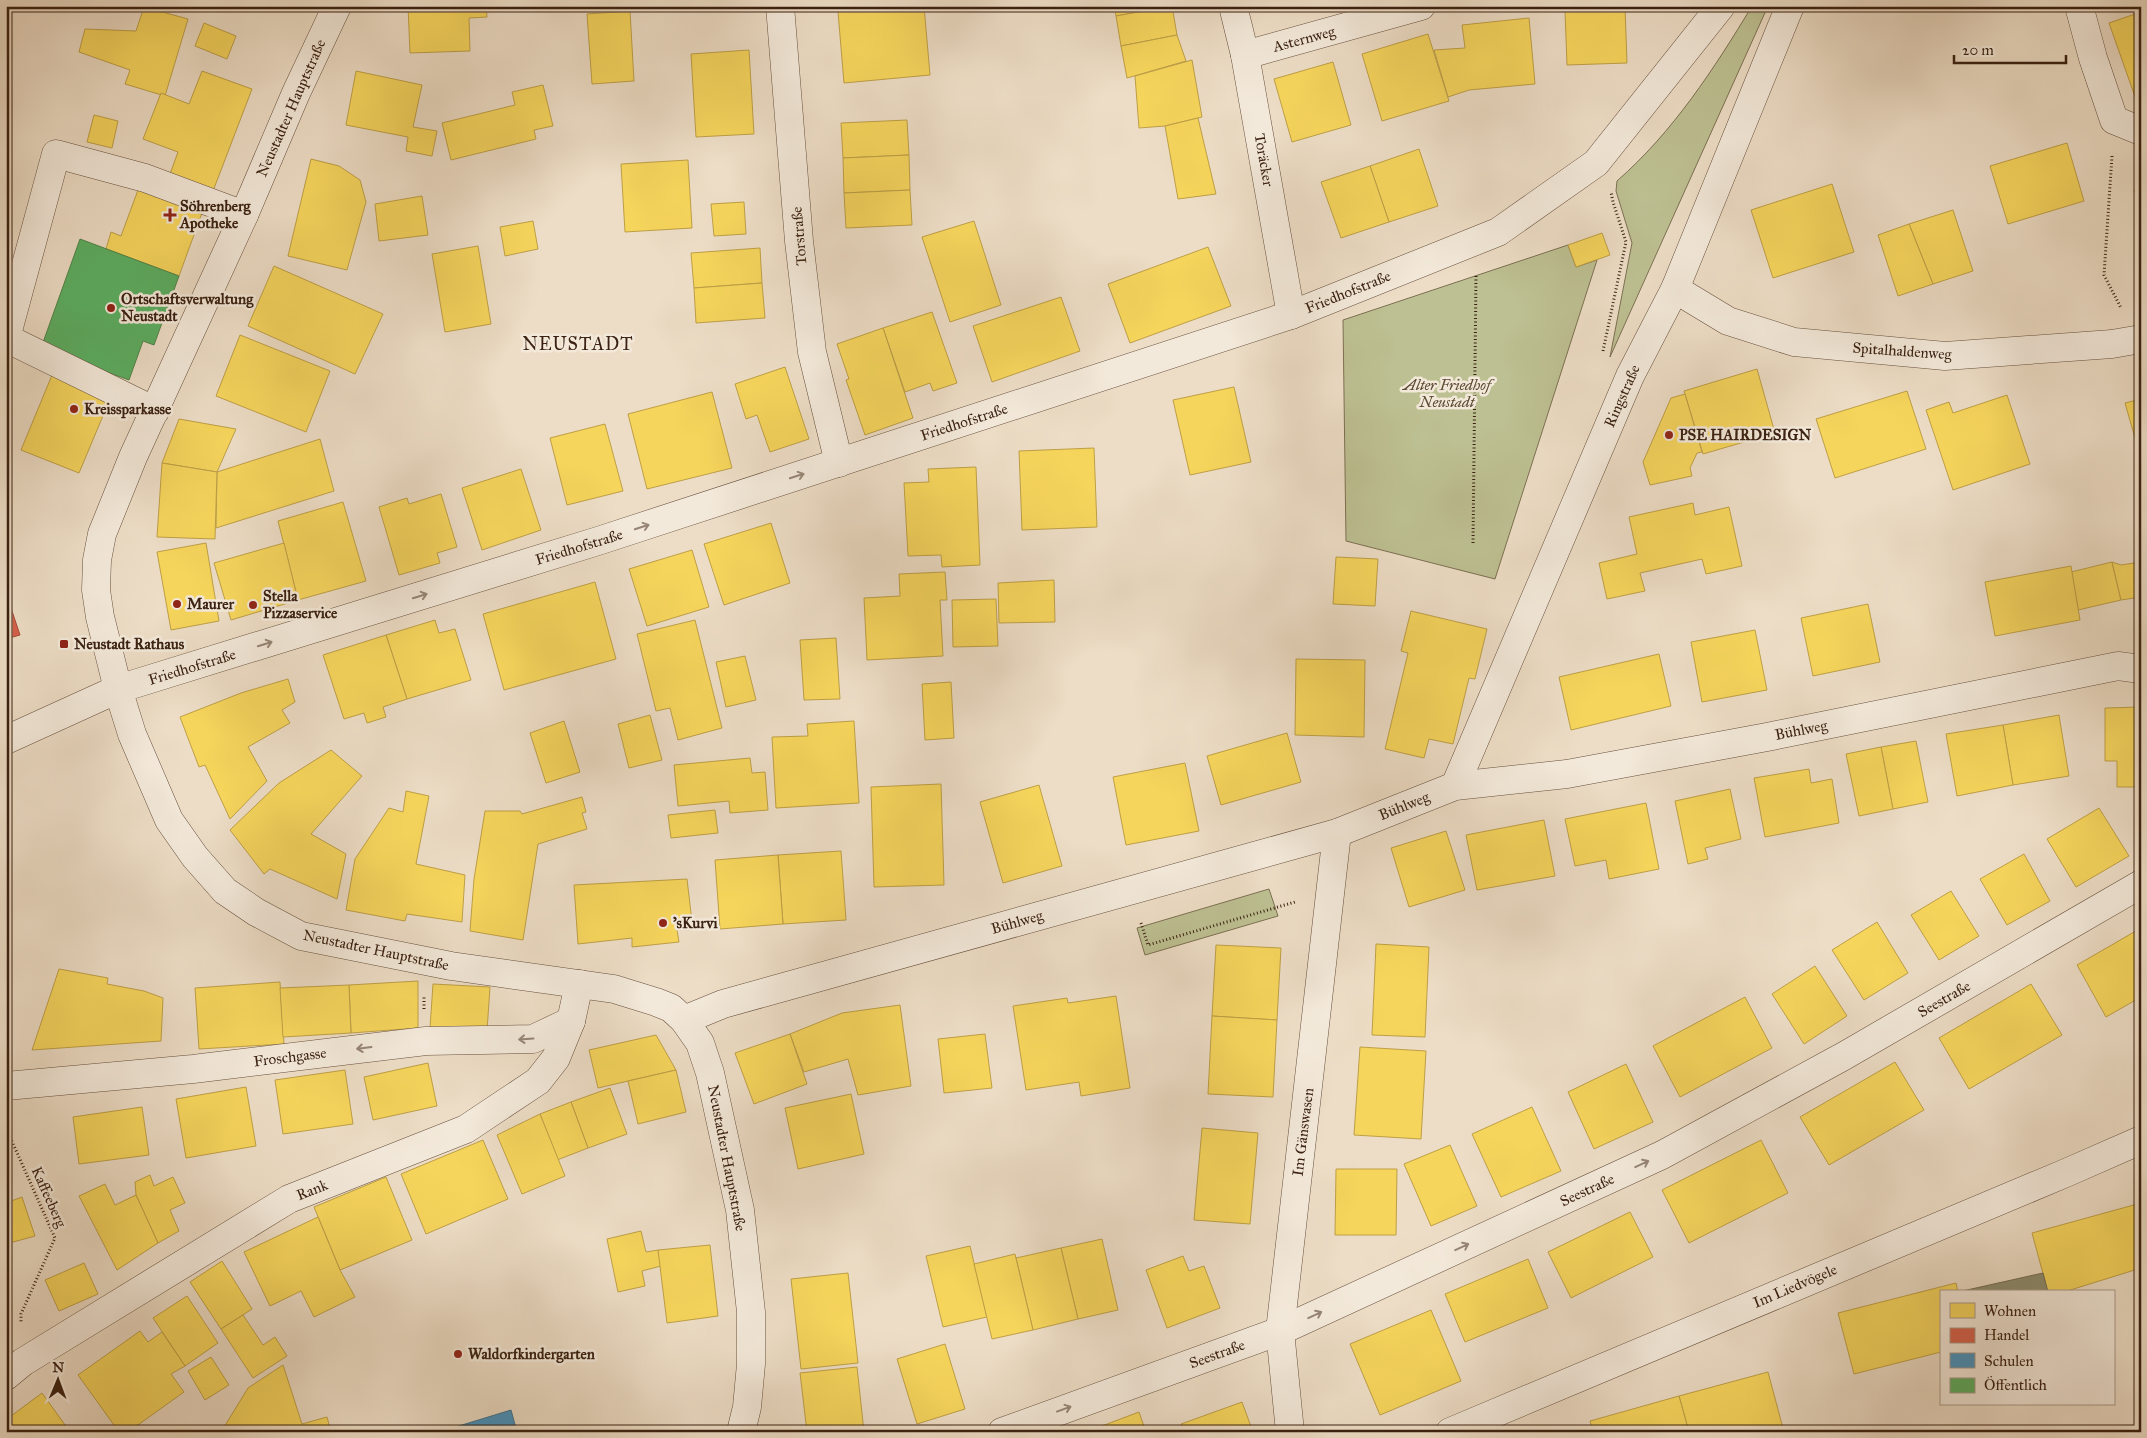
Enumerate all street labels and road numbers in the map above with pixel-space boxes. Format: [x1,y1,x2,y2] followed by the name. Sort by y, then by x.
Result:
[1270,22,1338,56] street label: Asternweg
[253,36,329,180] street label: Neustadter Hauptstraße
[1250,132,1278,188] street label: Toräcker
[787,206,811,266] street label: Torstraße
[1303,267,1393,317] street label: Friedhofstraße
[1852,339,1953,364] street label: Spitalhaldenweg
[1600,362,1644,430] street label: Ringstraße
[918,399,1010,445] street label: Friedhofstraße
[533,525,625,569] street label: Friedhofstraße
[146,645,238,689] street label: Friedhofstraße
[1773,716,1830,744] street label: Bühlweg
[1376,787,1433,824] street label: Bühlweg
[989,906,1046,938] street label: Bühlweg
[301,926,451,974] street label: Neustadter Hauptstraße
[1914,977,1974,1021] street label: Seestraße
[253,1044,327,1070] street label: Froschgasse
[704,1083,750,1233] street label: Neustadter Hauptstraße
[1289,1087,1317,1177] street label: Im Gänswasen
[28,1164,71,1231] street label: Kaffeeberg
[1557,1170,1617,1210] street label: Seestraße
[294,1176,330,1204] street label: Rank
[1750,1260,1840,1312] street label: Im Liedvögele
[1187,1336,1247,1372] street label: Seestraße

